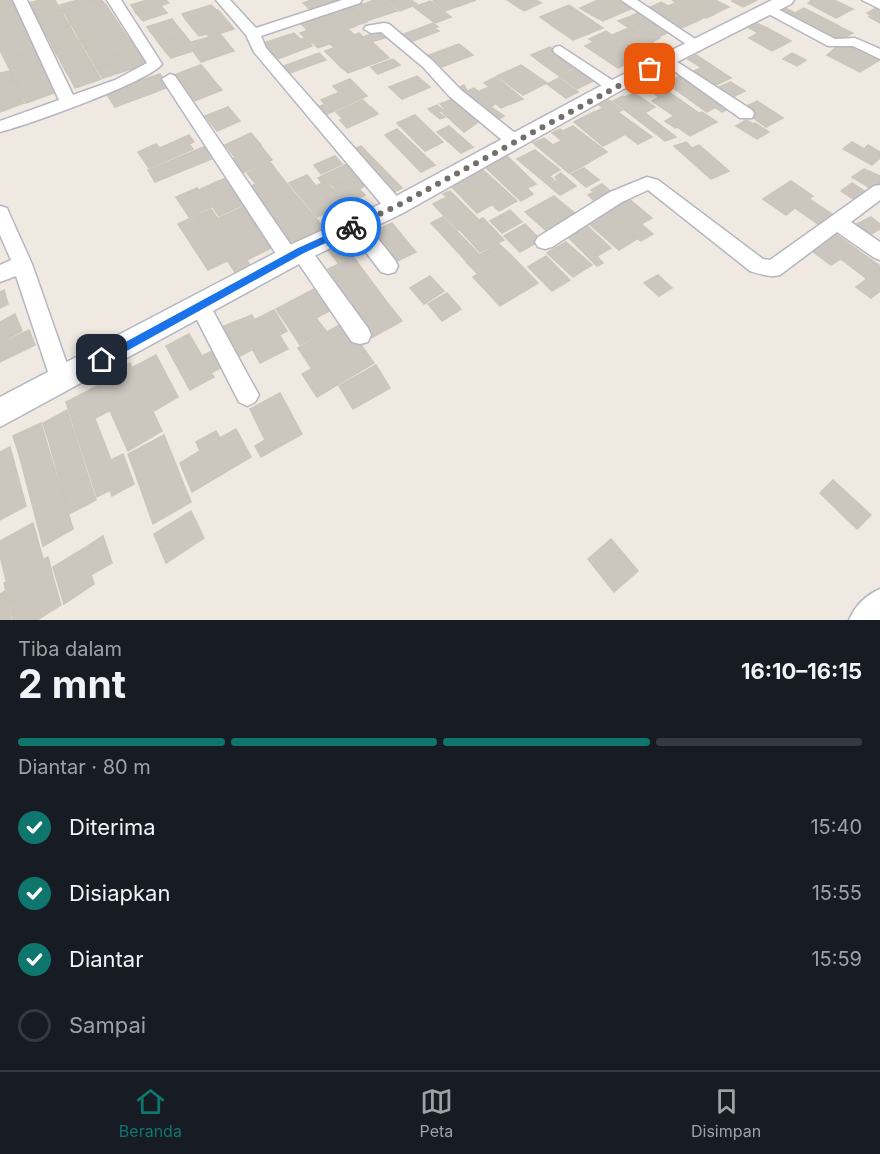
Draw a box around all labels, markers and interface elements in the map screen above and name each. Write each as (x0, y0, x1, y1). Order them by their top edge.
pin (624, 43, 675, 94)
icon: bag (633, 52, 666, 85)
courier (321, 197, 381, 257)
icon: bike (335, 211, 368, 244)
pin (76, 334, 127, 385)
icon: home (85, 343, 118, 376)
text: Tiba dalam (18, 637, 122, 661)
text: 16:10–16:15 (741, 658, 862, 684)
text: 2 mnt (18, 660, 126, 707)
text: Diantar · 80 m (18, 755, 151, 779)
icon: check (18, 811, 51, 844)
text: Diterima (69, 814, 156, 840)
text: 15:40 (810, 815, 862, 839)
icon: check (18, 877, 51, 910)
text: Disiapkan (69, 880, 170, 906)
text: 15:55 (812, 881, 862, 905)
icon: check (18, 943, 51, 976)
text: Diantar (69, 946, 144, 972)
text: 15:59 (811, 947, 862, 971)
text: Sampai (69, 1012, 146, 1038)
tab: Beranda (119, 1085, 182, 1141)
tab: Peta (420, 1085, 453, 1141)
tab: Disimpan (691, 1085, 761, 1141)

